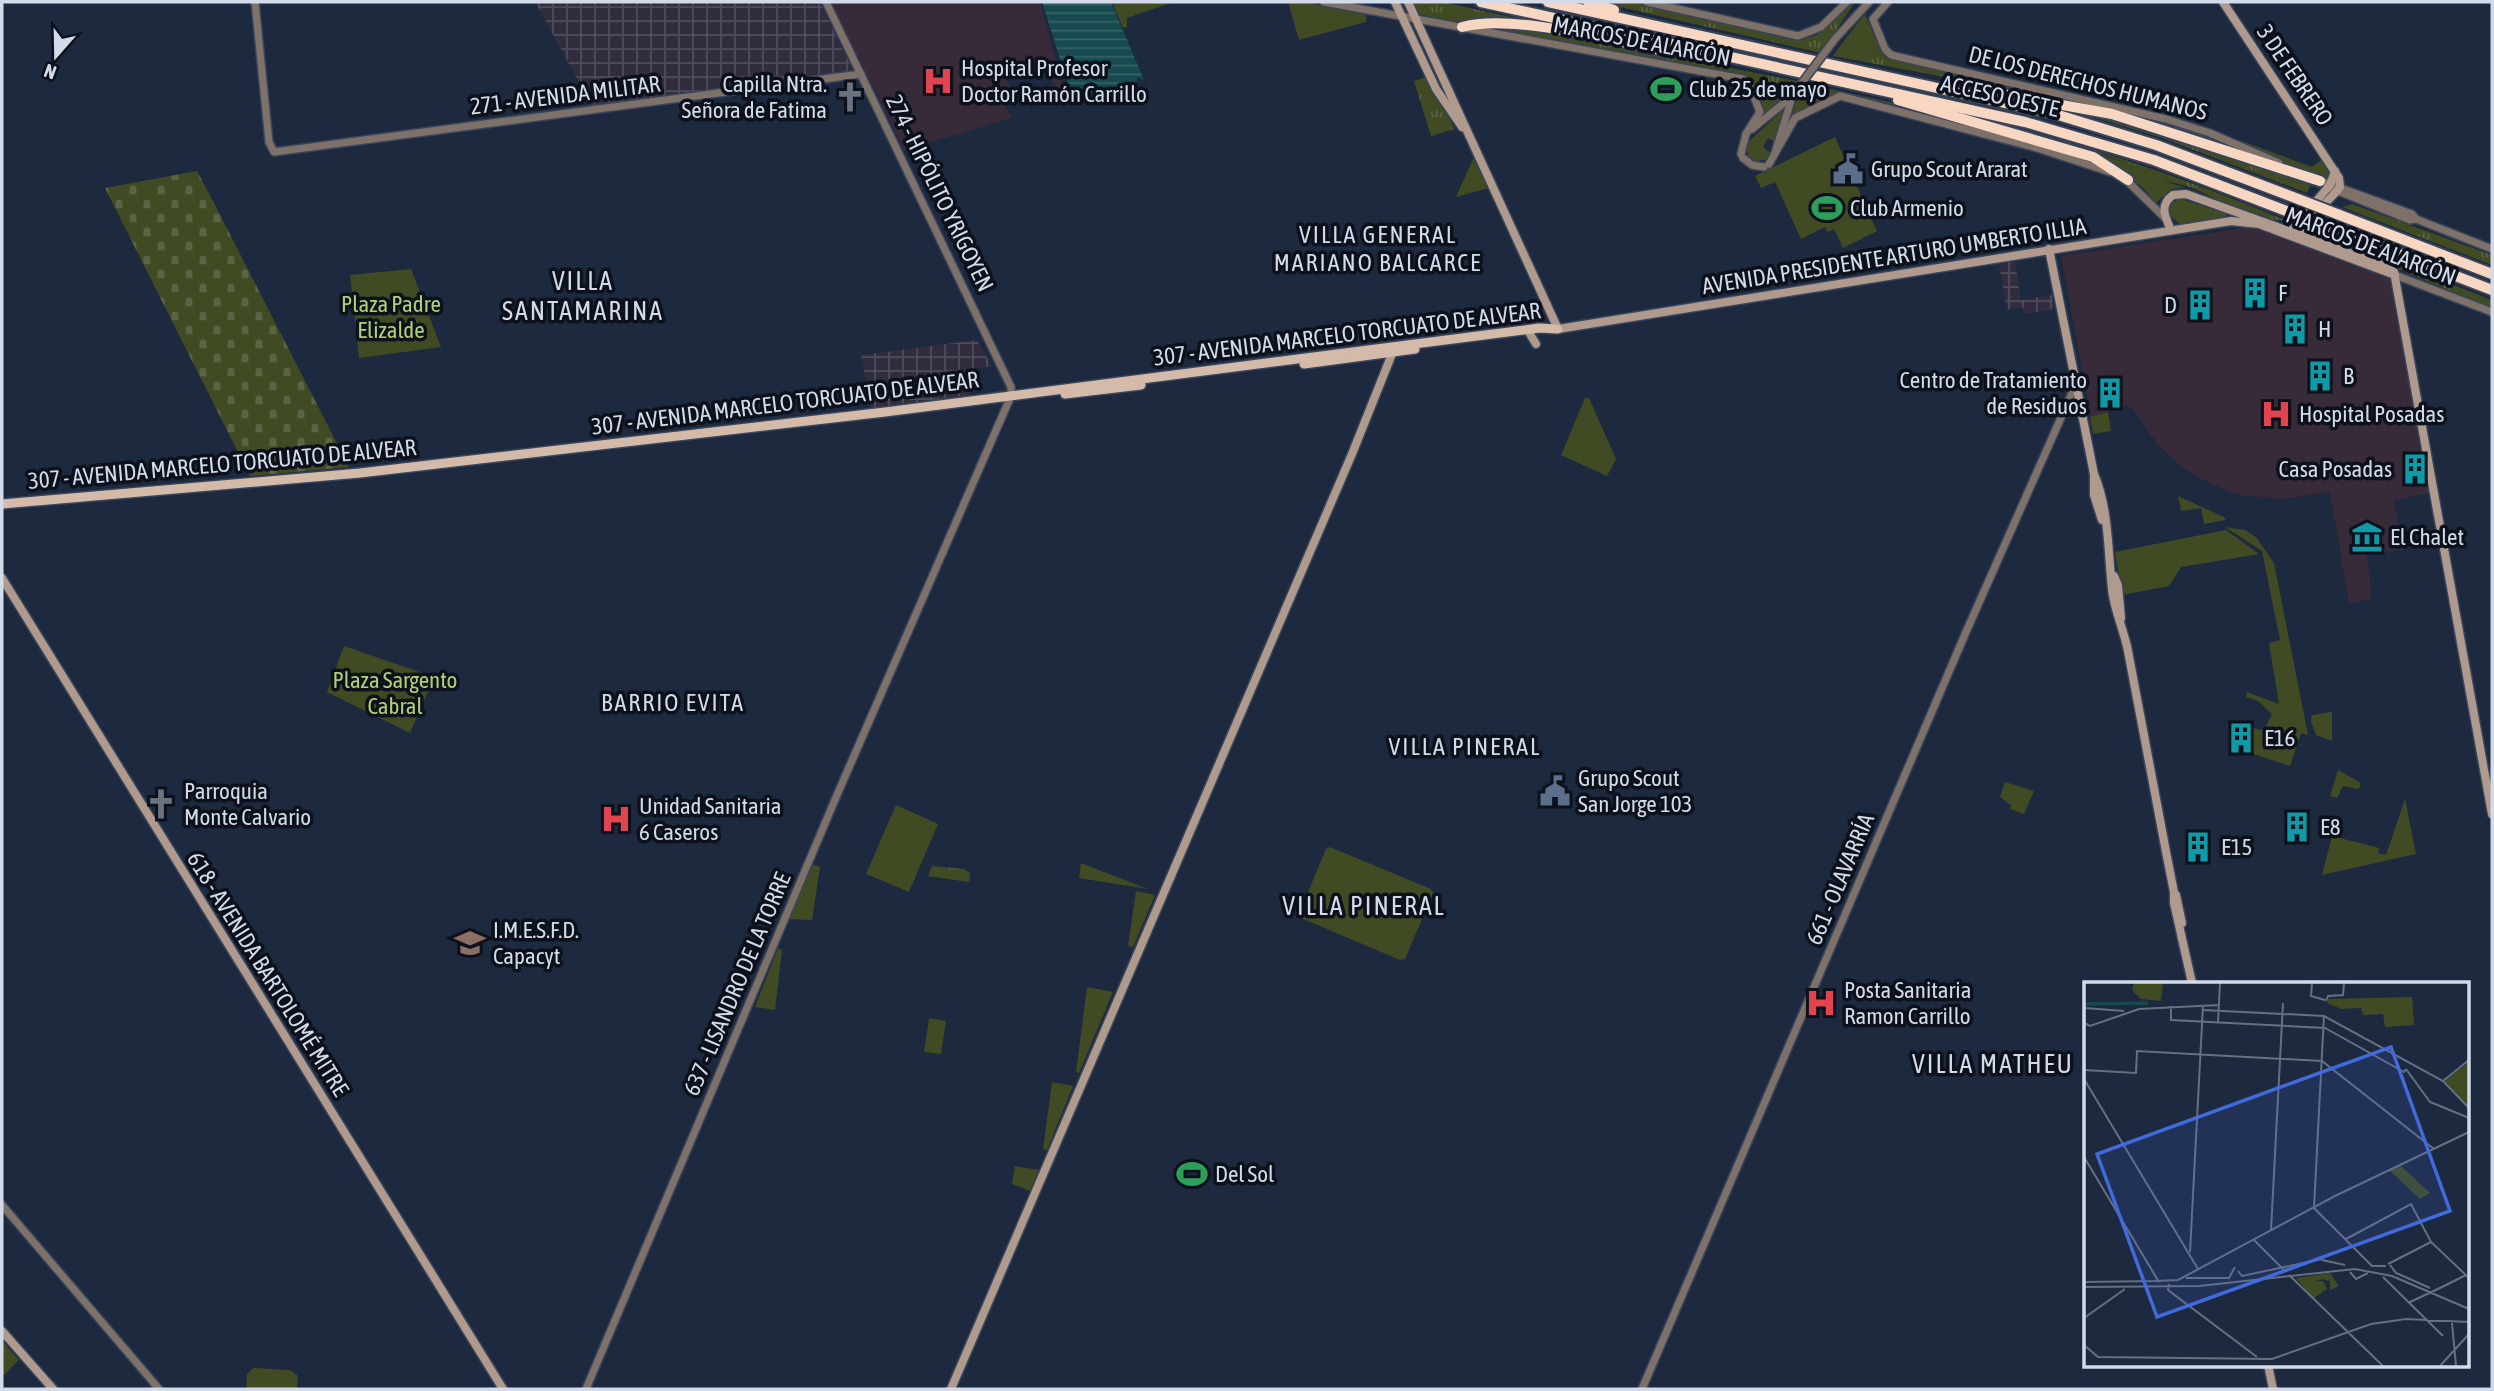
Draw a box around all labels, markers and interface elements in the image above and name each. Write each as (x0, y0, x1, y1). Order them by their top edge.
street label: MARCOS DE ALARCÓN (1551, 11, 1733, 71)
street label: 3 DE FEBRERO (2252, 20, 2338, 130)
north arrow (21, 21, 91, 91)
street label: DE LOS DERECHOS HUMANOS (1966, 41, 2210, 125)
place label: Hospital Profesor Doctor Ramón Carrillo (961, 55, 1147, 107)
text: N (41, 60, 59, 84)
hospital icon: Hospital Profesor Doctor Ramón Carrillo (921, 64, 955, 98)
street label: 271 - AVENIDA MILITAR (469, 70, 662, 120)
street label: ACCESO OESTE (1938, 70, 2062, 122)
place label: Capilla Ntra. Señora de Fatima (682, 71, 827, 123)
sports icon: Club 25 de mayo (1649, 72, 1683, 106)
place label: Club 25 de mayo (1689, 76, 1827, 102)
church icon: Capilla Ntra. Señora de Fatima (833, 80, 867, 114)
street label: 274 - HIPÓLITO YRIGOYEN (881, 90, 999, 296)
public building icon: Grupo Scout Ararat (1831, 152, 1865, 186)
place label: Grupo Scout Ararat (1871, 156, 2028, 182)
sports icon: Club Armenio (1810, 191, 1844, 225)
place label: Club Armenio (1850, 195, 1964, 221)
street label: MARCOS DE ALARCÓN (2283, 202, 2459, 290)
street label: AVENIDA PRESIDENTE ARTURO UMBERTO ILLIA (1700, 213, 2089, 299)
district label: VILLA GENERAL MARIANO BALCARCE (1274, 221, 1482, 276)
district label: VILLA SANTAMARINA (502, 266, 664, 326)
building icon: F (2238, 276, 2272, 310)
place label: F (2278, 280, 2288, 306)
building icon: D (2183, 288, 2217, 322)
park label: Plaza Padre Elizalde (341, 291, 441, 343)
place label: D (2164, 292, 2177, 318)
street label: 307 - AVENIDA MARCELO TORCUATO DE ALVEAR (1152, 297, 1542, 371)
building icon: H (2278, 312, 2312, 346)
place label: H (2318, 316, 2331, 342)
building icon: B (2303, 359, 2337, 393)
place label: B (2343, 363, 2354, 389)
street label: 307 - AVENIDA MARCELO TORCUATO DE ALVEAR (590, 366, 980, 440)
place label: Centro de Tratamiento de Residuos (1899, 367, 2087, 419)
building icon: Centro de Tratamiento de Residuos (2093, 376, 2127, 410)
hospital icon: Hospital Posadas (2259, 397, 2293, 431)
place label: Hospital Posadas (2299, 401, 2444, 427)
street label: 307 - AVENIDA MARCELO TORCUATO DE ALVEAR (27, 434, 418, 494)
building icon: Casa Posadas (2398, 452, 2432, 486)
place label: Casa Posadas (2279, 456, 2392, 482)
museum icon: El Chalet (2350, 520, 2384, 554)
place label: El Chalet (2390, 524, 2464, 550)
park label: Plaza Sargento Cabral (333, 667, 457, 719)
district label: BARRIO EVITA (601, 689, 745, 716)
building icon: E16 (2224, 721, 2258, 755)
place label: E16 (2264, 725, 2295, 751)
district label: VILLA PINERAL (1389, 733, 1541, 760)
place label: Grupo Scout San Jorge 103 (1578, 765, 1692, 817)
public building icon: Grupo Scout San Jorge 103 (1538, 774, 1572, 808)
place label: Parroquia Monte Calvario (184, 778, 311, 830)
church icon: Parroquia Monte Calvario (144, 787, 178, 821)
place label: Unidad Sanitaria 6 Caseros (639, 793, 782, 845)
hospital icon: Unidad Sanitaria 6 Caseros (599, 802, 633, 836)
street label: 661 - OLAVARRÍA (1801, 809, 1880, 948)
building icon: E8 (2280, 810, 2314, 844)
place label: E8 (2320, 814, 2341, 840)
building icon: E15 (2181, 830, 2215, 864)
place label: E15 (2221, 834, 2252, 860)
street label: 618 - AVENIDA BARTOLOMÉ MITRE (182, 847, 354, 1101)
street label: 637 - LISANDRO DE LA TORRE (678, 869, 796, 1099)
district label: VILLA PINERAL (1282, 891, 1446, 921)
place label: I.M.E.S.F.D. Capacyt (493, 917, 579, 969)
school or university icon: I.M.E.S.F.D. Capacyt (453, 926, 487, 960)
place label: Posta Sanitaria Ramon Carrillo (1844, 977, 1971, 1029)
inset map (2084, 982, 2470, 1366)
hospital icon: Posta Sanitaria Ramon Carrillo (1804, 986, 1838, 1020)
district label: VILLA MATHEU (1912, 1049, 2074, 1079)
sports icon: Del Sol (1175, 1157, 1209, 1191)
place label: Del Sol (1215, 1161, 1274, 1187)

